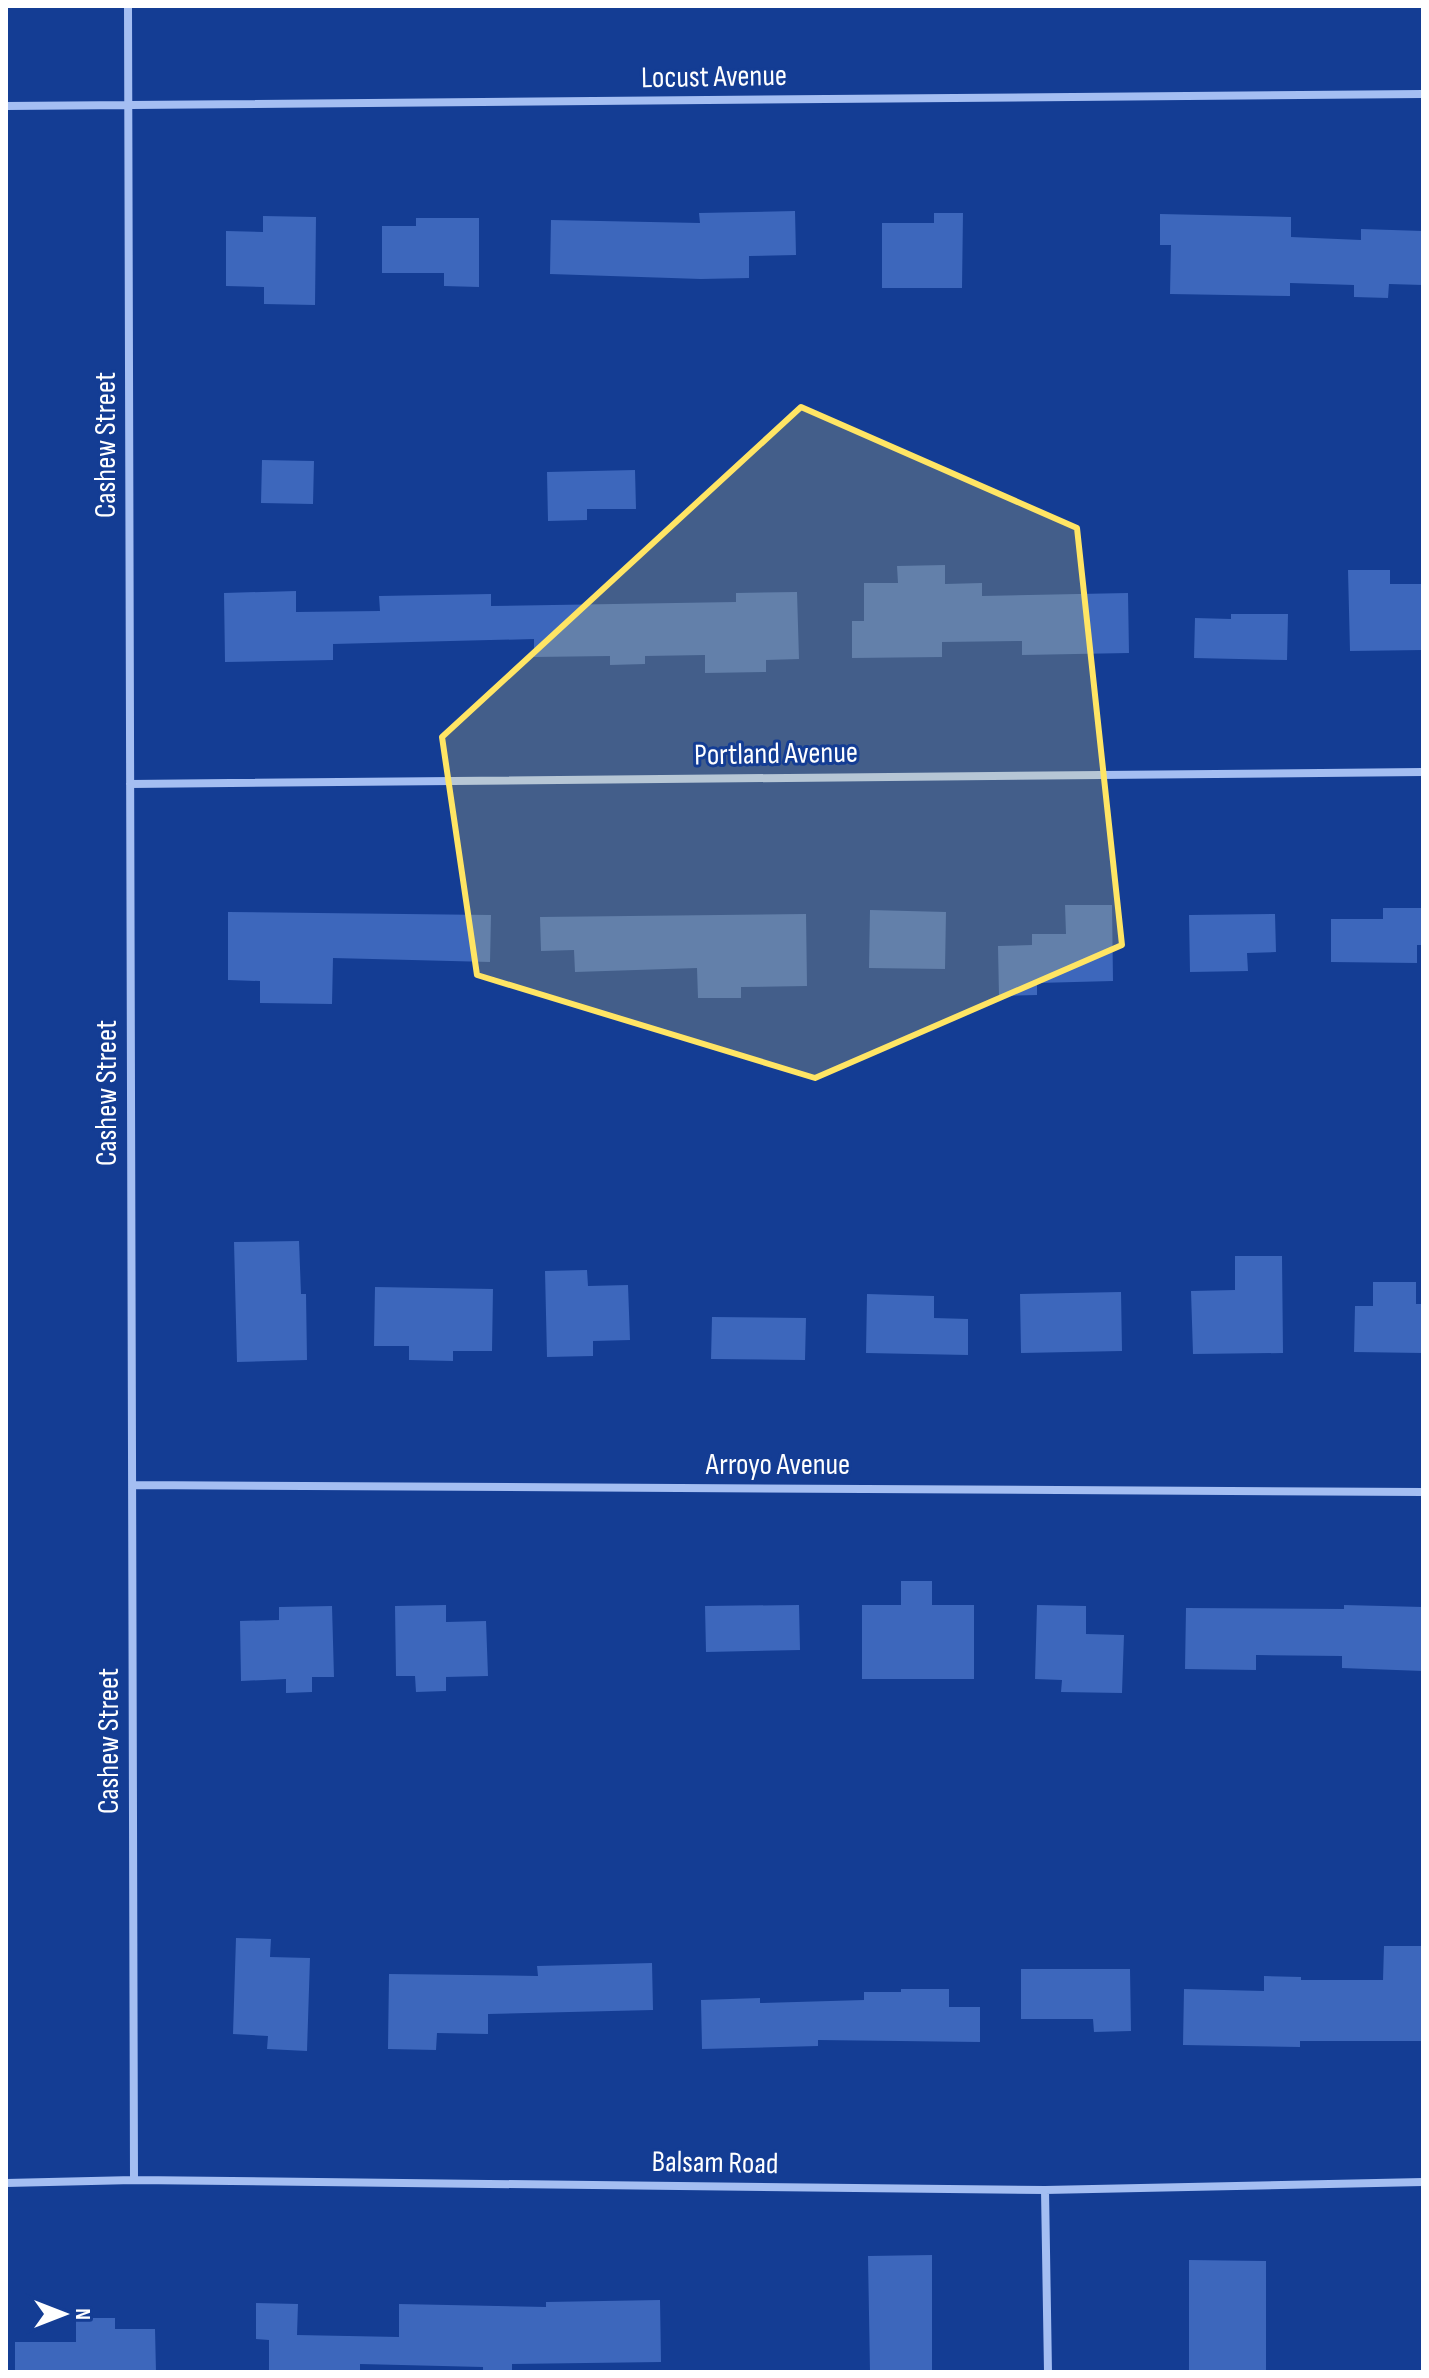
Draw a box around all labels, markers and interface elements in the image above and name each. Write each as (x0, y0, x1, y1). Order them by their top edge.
street label: Locust Avenue (641, 58, 787, 96)
street label: Cashew Street (88, 372, 124, 518)
street label: Portland Avenue (694, 735, 858, 773)
street label: Cashew Street (89, 1020, 125, 1166)
street label: Arroyo Avenue (705, 1447, 850, 1483)
street label: Cashew Street (91, 1668, 127, 1814)
street label: Balsam Road (651, 2144, 779, 2182)
north arrow (24, 2274, 104, 2354)
text: N (69, 2308, 96, 2320)

